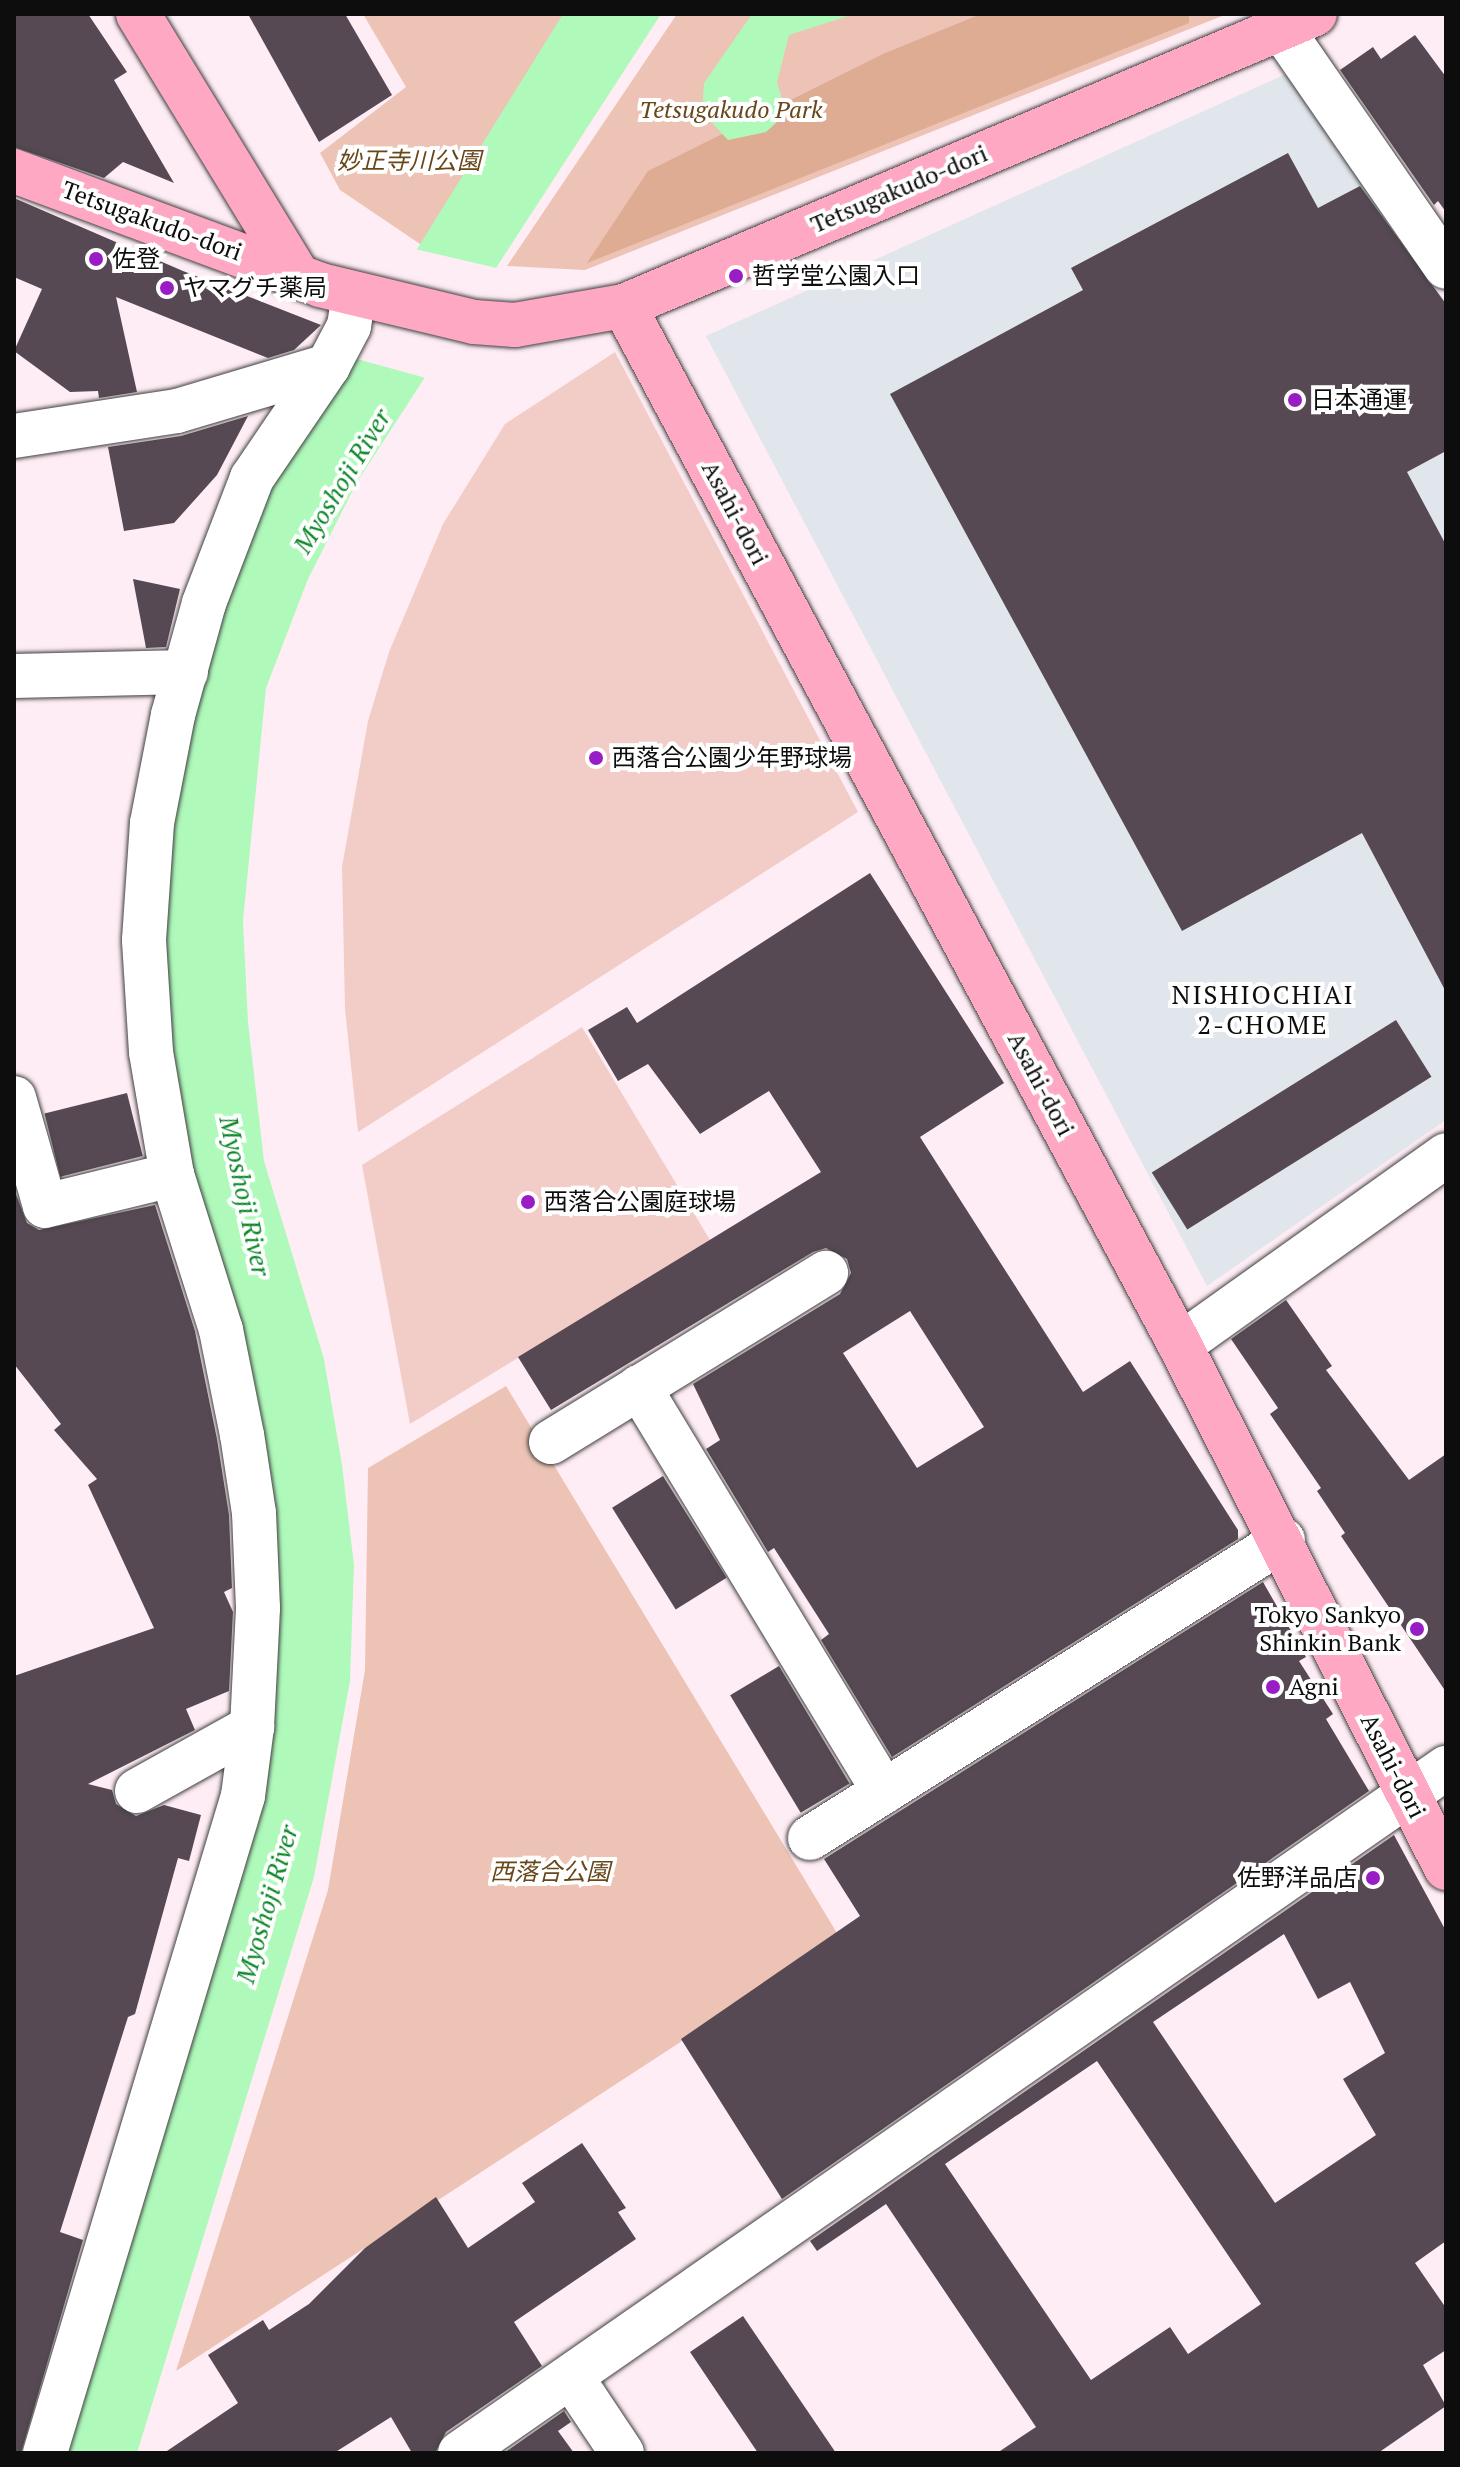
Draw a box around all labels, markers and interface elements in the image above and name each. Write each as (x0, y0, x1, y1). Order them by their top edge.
park label: Tetsugakudo Park (639, 96, 823, 124)
street label: Tetsugakudo-dori (806, 139, 992, 239)
park label: 妙正寺川公園 (337, 147, 481, 175)
street label: Tetsugakudo-dori (58, 175, 246, 267)
place label: 佐登 (112, 245, 160, 273)
marker: 佐登 (87, 250, 105, 268)
place label: 哲学堂公園入口 (752, 262, 920, 290)
marker: 哲学堂公園入口 (727, 267, 745, 285)
place label: ヤマグチ薬局 (183, 274, 327, 302)
marker: ヤマグチ薬局 (158, 279, 176, 297)
place label: 日本通運 (1311, 386, 1407, 414)
marker: 日本通運 (1286, 391, 1304, 409)
water label: Myoshoji River (287, 403, 397, 559)
street label: Asahi-dori (696, 456, 774, 570)
place label: 西落合公園少年野球場 (612, 744, 852, 772)
marker: 西落合公園少年野球場 (587, 749, 605, 767)
district label: NISHIOCHIAI 2-CHOME (1171, 979, 1355, 1040)
street label: Asahi-dori (1002, 1027, 1080, 1141)
water label: Myoshoji River (213, 1113, 277, 1279)
place label: 西落合公園庭球場 (544, 1188, 736, 1216)
marker: 西落合公園庭球場 (519, 1193, 537, 1211)
place label: Tokyo Sankyo Shinkin Bank (1255, 1601, 1401, 1657)
marker: Tokyo Sankyo Shinkin Bank (1408, 1620, 1426, 1638)
place label: Agni (1289, 1673, 1339, 1701)
marker: Agni (1264, 1678, 1282, 1696)
street label: Asahi-dori (1354, 1709, 1432, 1823)
water label: Myoshoji River (230, 1822, 304, 1986)
park label: 西落合公園 (490, 1858, 610, 1886)
place label: 佐野洋品店 (1237, 1864, 1357, 1892)
marker: 佐野洋品店 (1364, 1869, 1382, 1887)

